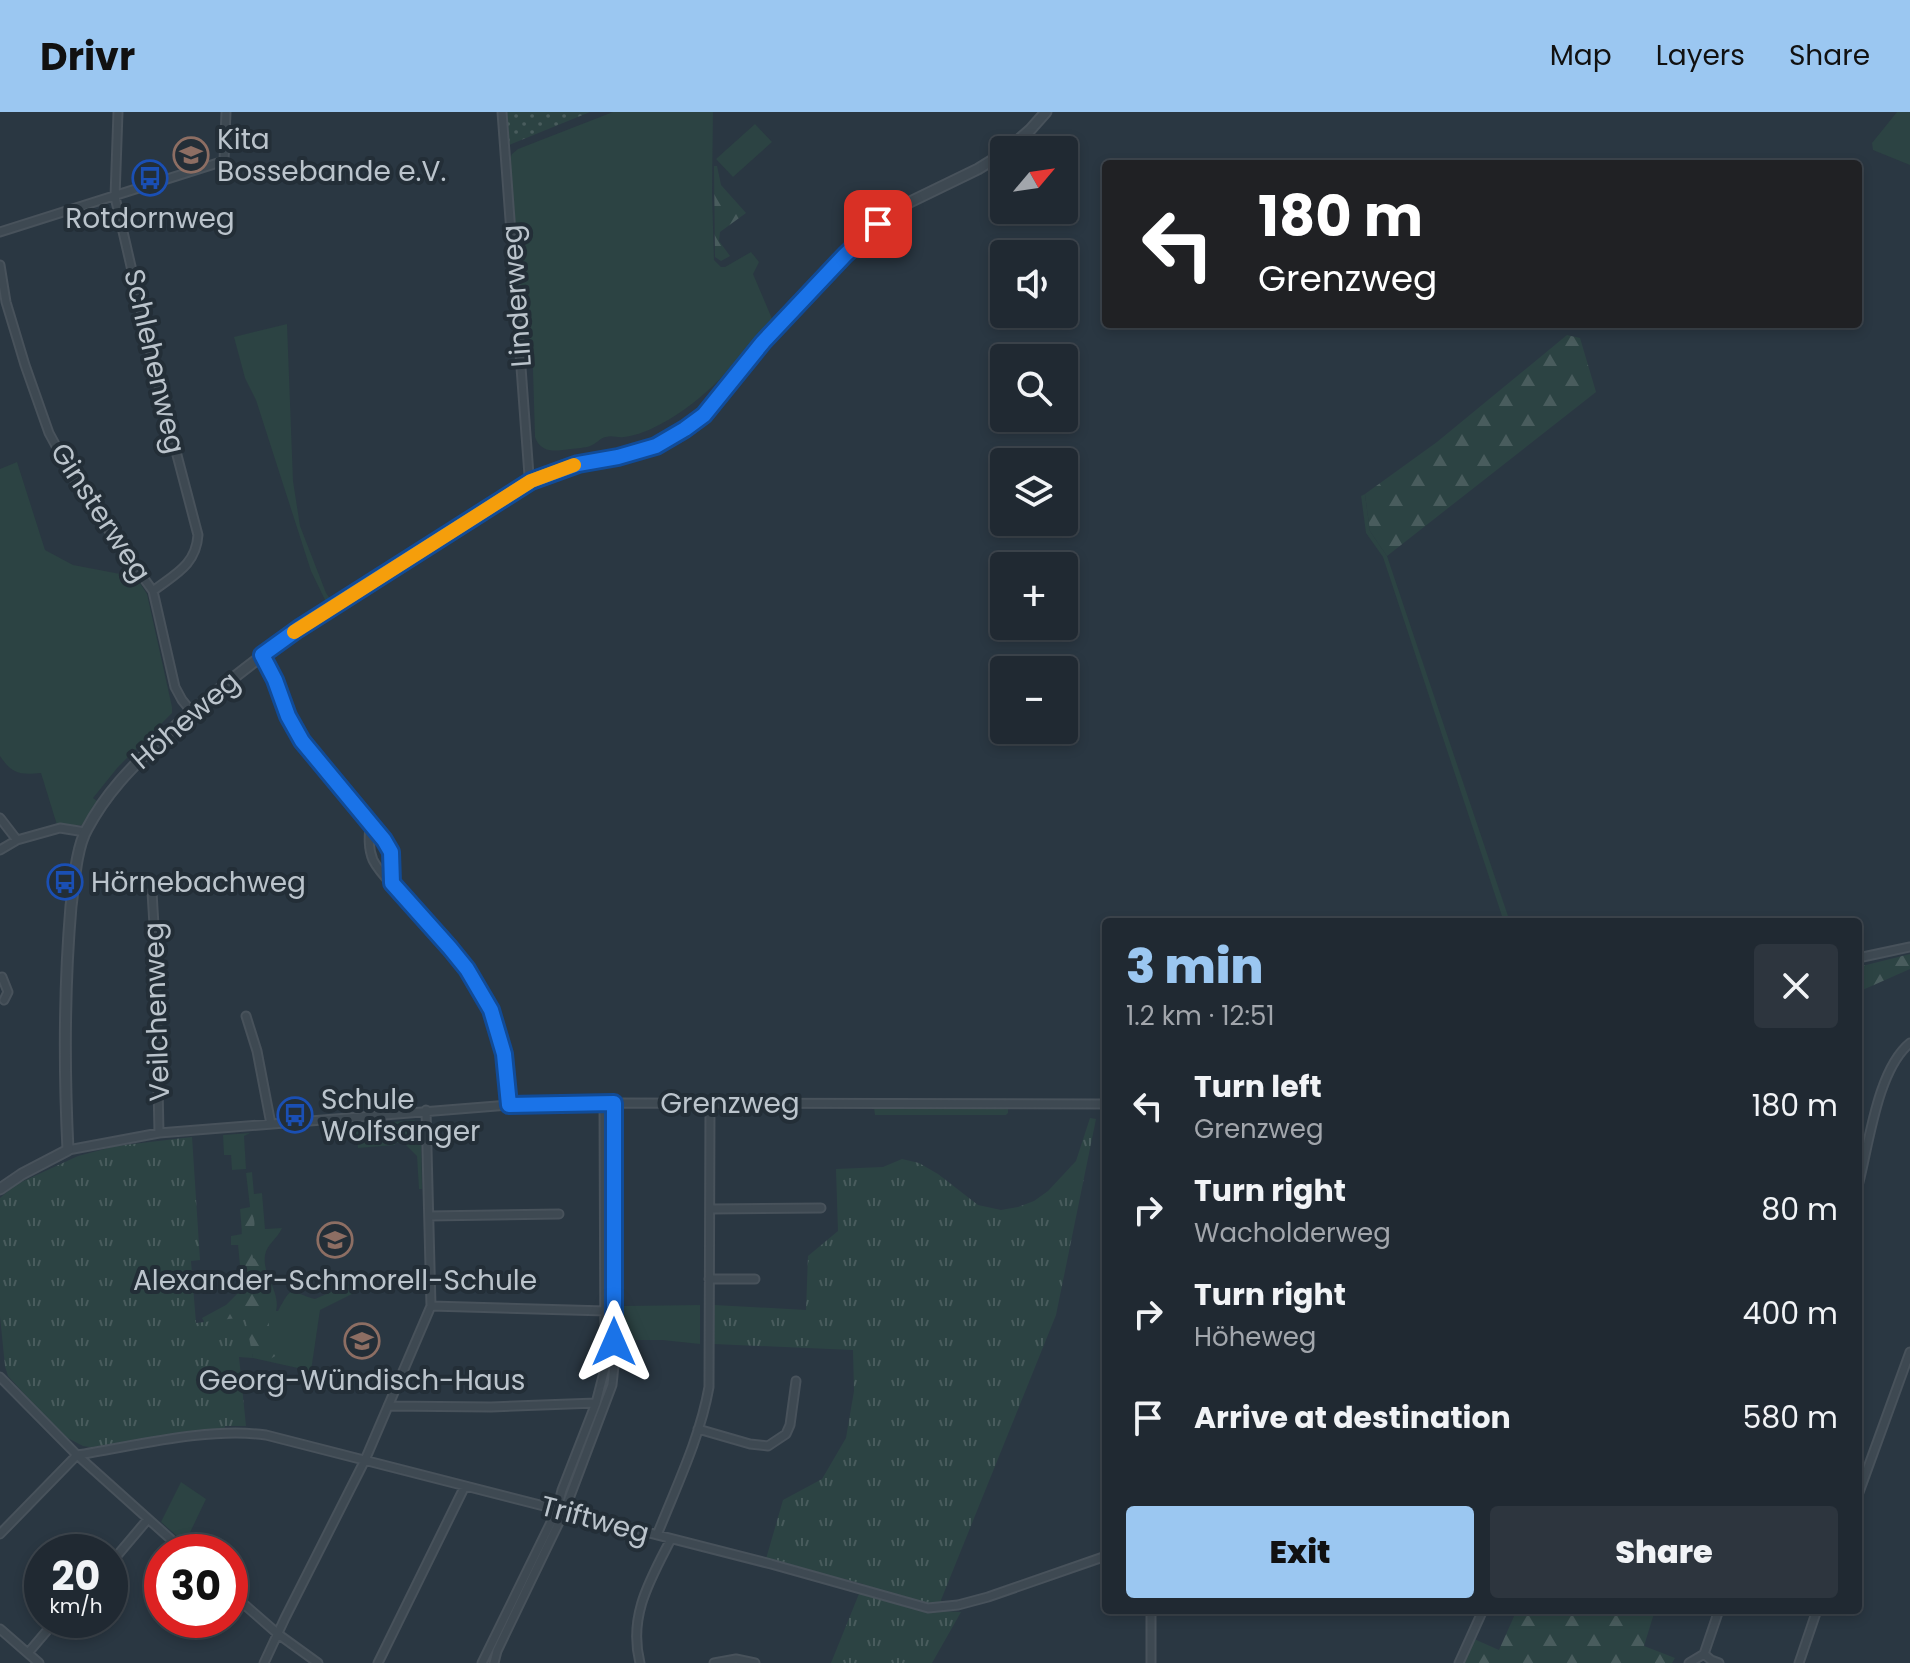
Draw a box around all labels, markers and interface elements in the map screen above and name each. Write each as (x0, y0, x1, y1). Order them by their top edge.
text: Drivr (40, 30, 135, 83)
text: Map (1550, 36, 1612, 75)
text: Layers (1656, 36, 1745, 75)
text: Share (1789, 36, 1870, 75)
place label: Kita Bossebande e.V. (217, 120, 446, 191)
school or university icon: Kita Bossebande e.V. (172, 136, 210, 174)
north arrow (990, 136, 1078, 224)
map controls (990, 136, 1078, 744)
bus stop icon: Rotdornweg (131, 159, 169, 197)
text: 180 m (1258, 177, 1423, 256)
pin (844, 190, 912, 258)
icon: left (1126, 192, 1230, 296)
place label: Rotdornweg (65, 199, 235, 238)
icon: arrive (856, 202, 900, 246)
street label: Linderweg (492, 223, 541, 369)
button: sound (990, 240, 1078, 328)
text: Grenzweg (1258, 253, 1437, 304)
street label: Schlehenweg (114, 265, 195, 457)
button: search (990, 344, 1078, 432)
street label: Ginsterweg (41, 435, 160, 589)
button: layers (990, 448, 1078, 536)
button: + (990, 552, 1078, 640)
button: − (990, 656, 1078, 744)
street label: Höheweg (123, 662, 248, 778)
bus stop icon: Hörnebachweg (46, 863, 84, 901)
place label: Hörnebachweg (91, 863, 306, 902)
street label: Veilchenweg (134, 922, 179, 1102)
text: 3 min (1126, 933, 1263, 1000)
button: close (1754, 944, 1838, 1028)
text: 1.2 km · 12:51 (1126, 998, 1275, 1034)
text: Turn left (1194, 1065, 1322, 1108)
place label: Schule Wolfsanger (321, 1080, 481, 1151)
street label: Grenzweg (660, 1084, 800, 1123)
icon: left (1126, 1084, 1170, 1128)
text: 180 m (1752, 1084, 1838, 1127)
bus stop icon: Schule Wolfsanger (276, 1096, 314, 1134)
text: Grenzweg (1194, 1111, 1324, 1147)
text: Turn right (1194, 1169, 1346, 1212)
icon: right (1126, 1188, 1170, 1232)
text: 80 m (1761, 1188, 1838, 1231)
text: Wacholderweg (1194, 1215, 1391, 1251)
school or university icon: Alexander-Schmorell-Schule (316, 1221, 354, 1259)
place label: Alexander-Schmorell-Schule (133, 1261, 537, 1300)
text: Turn right (1194, 1273, 1346, 1316)
icon: right (1126, 1292, 1170, 1336)
text: 400 m (1743, 1292, 1838, 1335)
position arrow (572, 1300, 656, 1384)
text: Höheweg (1194, 1319, 1316, 1355)
school or university icon: Georg-Wündisch-Haus (343, 1322, 381, 1360)
place label: Georg-Wündisch-Haus (199, 1361, 525, 1400)
icon: arrive (1126, 1396, 1170, 1440)
text: Arrive at destination (1194, 1396, 1511, 1439)
text: 580 m (1742, 1396, 1838, 1439)
street label: Triftweg (536, 1486, 654, 1553)
button: Exit (1126, 1506, 1474, 1598)
button: Share (1490, 1506, 1838, 1598)
speed limit sign: 30 (144, 1534, 248, 1638)
text: 20 (52, 1548, 100, 1604)
text: km/h (49, 1592, 103, 1620)

